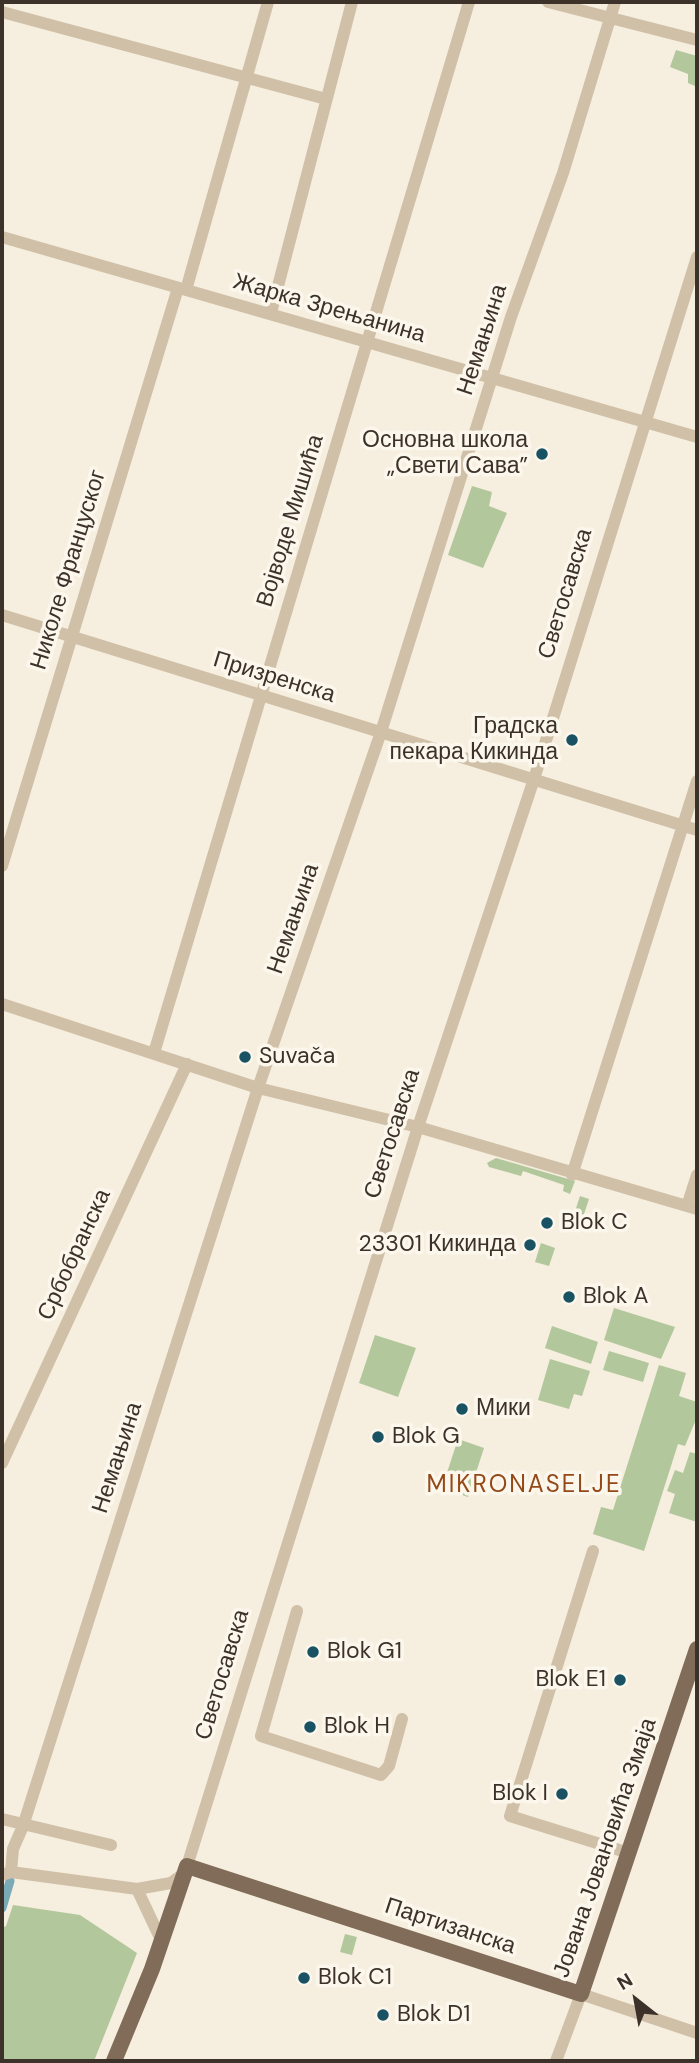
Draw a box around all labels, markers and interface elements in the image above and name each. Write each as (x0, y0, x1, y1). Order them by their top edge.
street label: Жарка Зрењанина (230, 268, 428, 350)
street label: Немањина (452, 281, 514, 399)
place label: Основна школа „Свети Сава” (362, 427, 528, 481)
street label: Војводе Мишића (252, 432, 330, 610)
marker: Основна школа „Свети Сава” (534, 446, 550, 462)
street label: Николе Француског (25, 467, 113, 673)
street label: Светосавска (533, 526, 599, 662)
street label: Призренска (210, 646, 338, 710)
place label: Градска пекара Кикинда (390, 713, 558, 767)
marker: Градска пекара Кикинда (564, 732, 580, 748)
street label: Немањина (262, 860, 326, 978)
place label: Suvača (259, 1043, 335, 1071)
marker: Suvača (237, 1049, 253, 1065)
street label: Светосавска (359, 1066, 427, 1202)
street label: Србобранска (33, 1185, 117, 1325)
place label: Blok C (561, 1209, 628, 1237)
marker: Blok C (539, 1215, 555, 1231)
place label: 23301 Кикинда (358, 1231, 516, 1259)
marker: 23301 Кикинда (522, 1237, 538, 1253)
place label: Blok A (583, 1283, 649, 1311)
marker: Blok A (561, 1289, 577, 1305)
place label: Мики (476, 1395, 531, 1423)
street label: Немањина (87, 1399, 149, 1517)
marker: Мики (454, 1401, 470, 1417)
place label: Blok G (392, 1423, 460, 1451)
marker: Blok G (370, 1429, 386, 1445)
district label: MIKRONASELJE (428, 1472, 620, 1500)
street label: Светосавска (190, 1607, 256, 1743)
place label: Blok G1 (327, 1638, 402, 1666)
marker: Blok G1 (305, 1644, 321, 1660)
place label: Blok E1 (535, 1666, 606, 1694)
marker: Blok E1 (612, 1672, 628, 1688)
place label: Blok H (324, 1713, 390, 1741)
street label: Јована Јовановића Змаја (549, 1715, 663, 1981)
marker: Blok H (302, 1719, 318, 1735)
place label: Blok I (492, 1780, 548, 1808)
marker: Blok I (554, 1786, 570, 1802)
street label: Партизанска (381, 1893, 519, 1961)
place label: Blok C1 (318, 1964, 392, 1992)
north arrow (601, 1965, 671, 2035)
text: N (613, 1967, 637, 1996)
marker: Blok C1 (296, 1970, 312, 1986)
place label: Blok D1 (397, 2001, 470, 2029)
marker: Blok D1 (375, 2007, 391, 2023)

